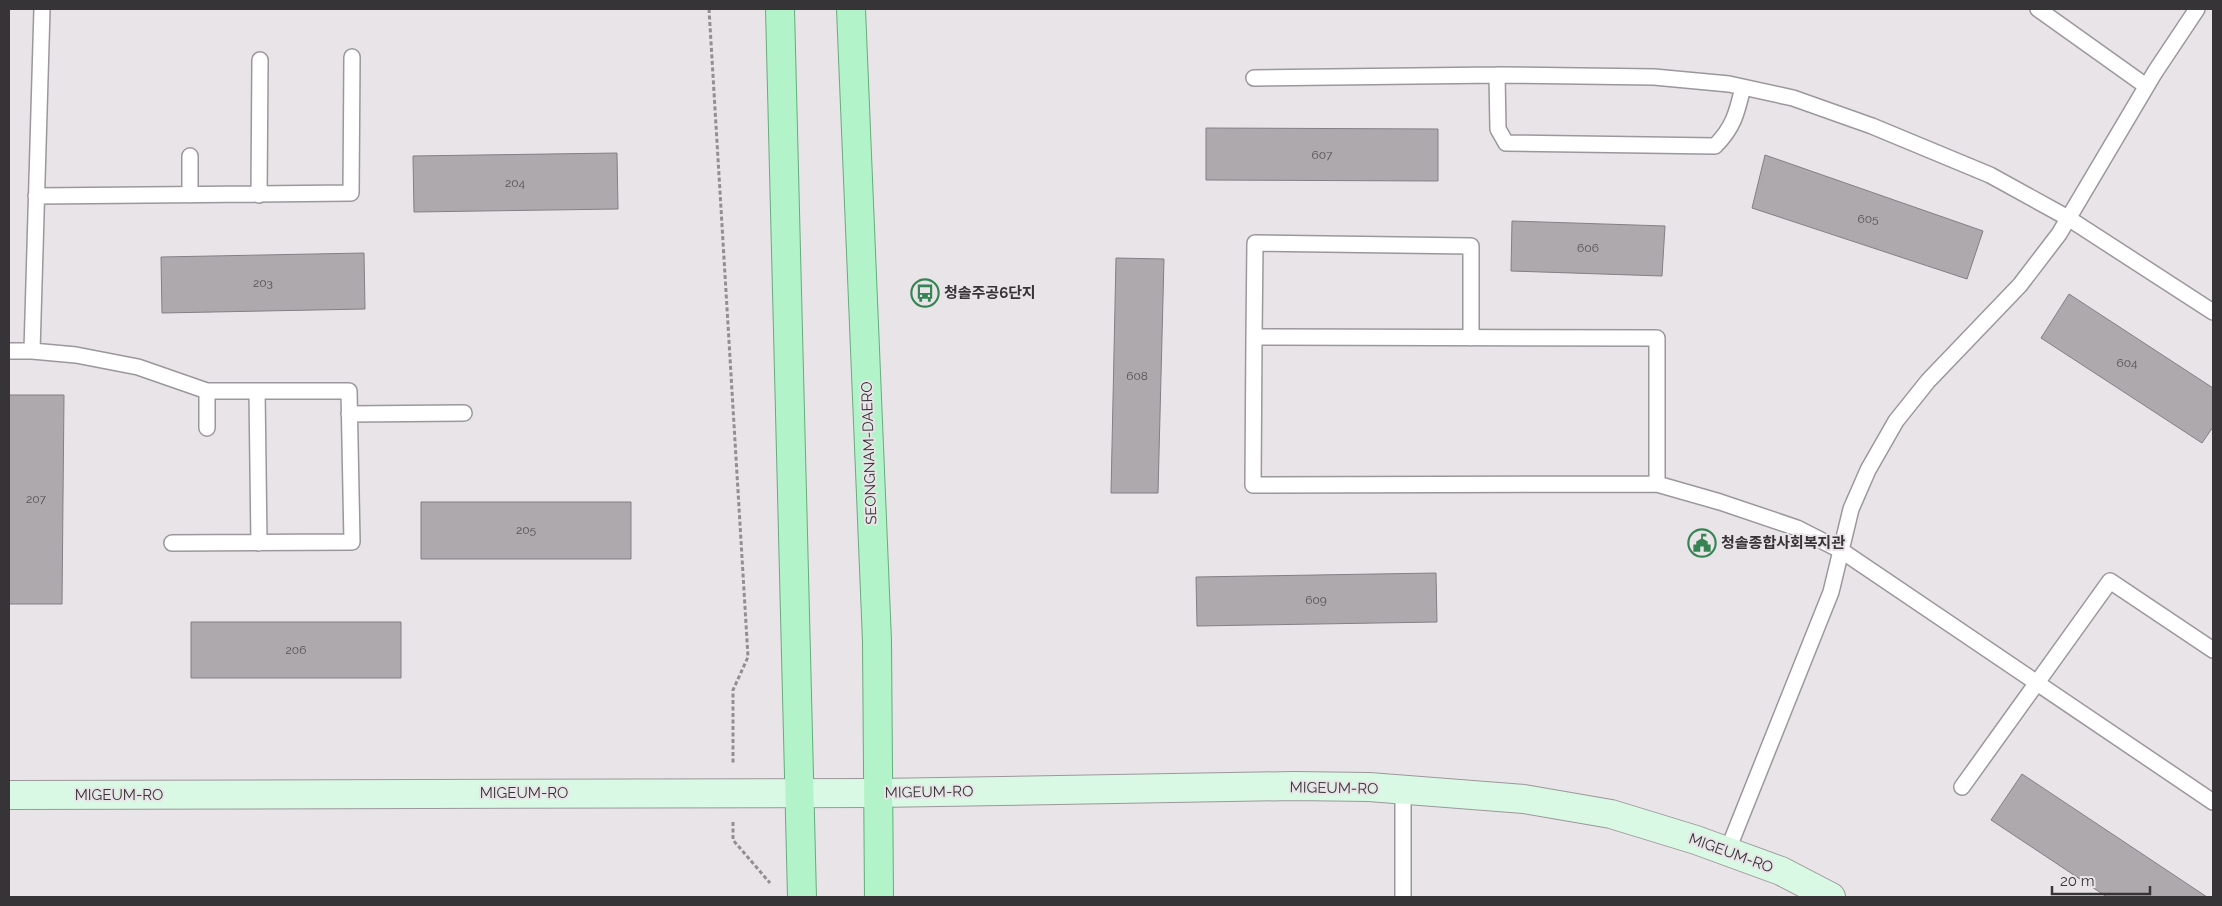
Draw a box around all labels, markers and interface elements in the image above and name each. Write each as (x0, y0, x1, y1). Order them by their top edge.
house number: 607 (1312, 148, 1333, 162)
house number: 204 (505, 176, 526, 190)
house number: 605 (1857, 212, 1879, 226)
house number: 606 (1577, 241, 1599, 255)
house number: 203 (253, 276, 273, 290)
bus stop icon: 청솔주공6단지 (910, 278, 940, 308)
place label: 청솔주공6단지 (944, 284, 1036, 302)
house number: 604 (2116, 356, 2138, 370)
house number: 608 (1126, 369, 1148, 383)
street label: SEONGNAM-DAERO (858, 381, 880, 525)
house number: 207 (26, 492, 47, 506)
house number: 205 (516, 523, 537, 537)
public building icon: 청솔종합사회복지관 (1687, 528, 1717, 558)
place label: 청솔종합사회복지관 (1721, 534, 1845, 552)
house number: 609 (1305, 593, 1327, 607)
house number: 206 (286, 643, 306, 657)
street label: MIGEUM-RO (1290, 778, 1378, 798)
street label: MIGEUM-RO (885, 782, 973, 802)
street label: MIGEUM-RO (480, 784, 568, 802)
street label: MIGEUM-RO (75, 786, 163, 804)
street label: MIGEUM-RO (1686, 829, 1776, 877)
scale bar (2052, 864, 2150, 896)
text: 20 m (2060, 872, 2095, 890)

